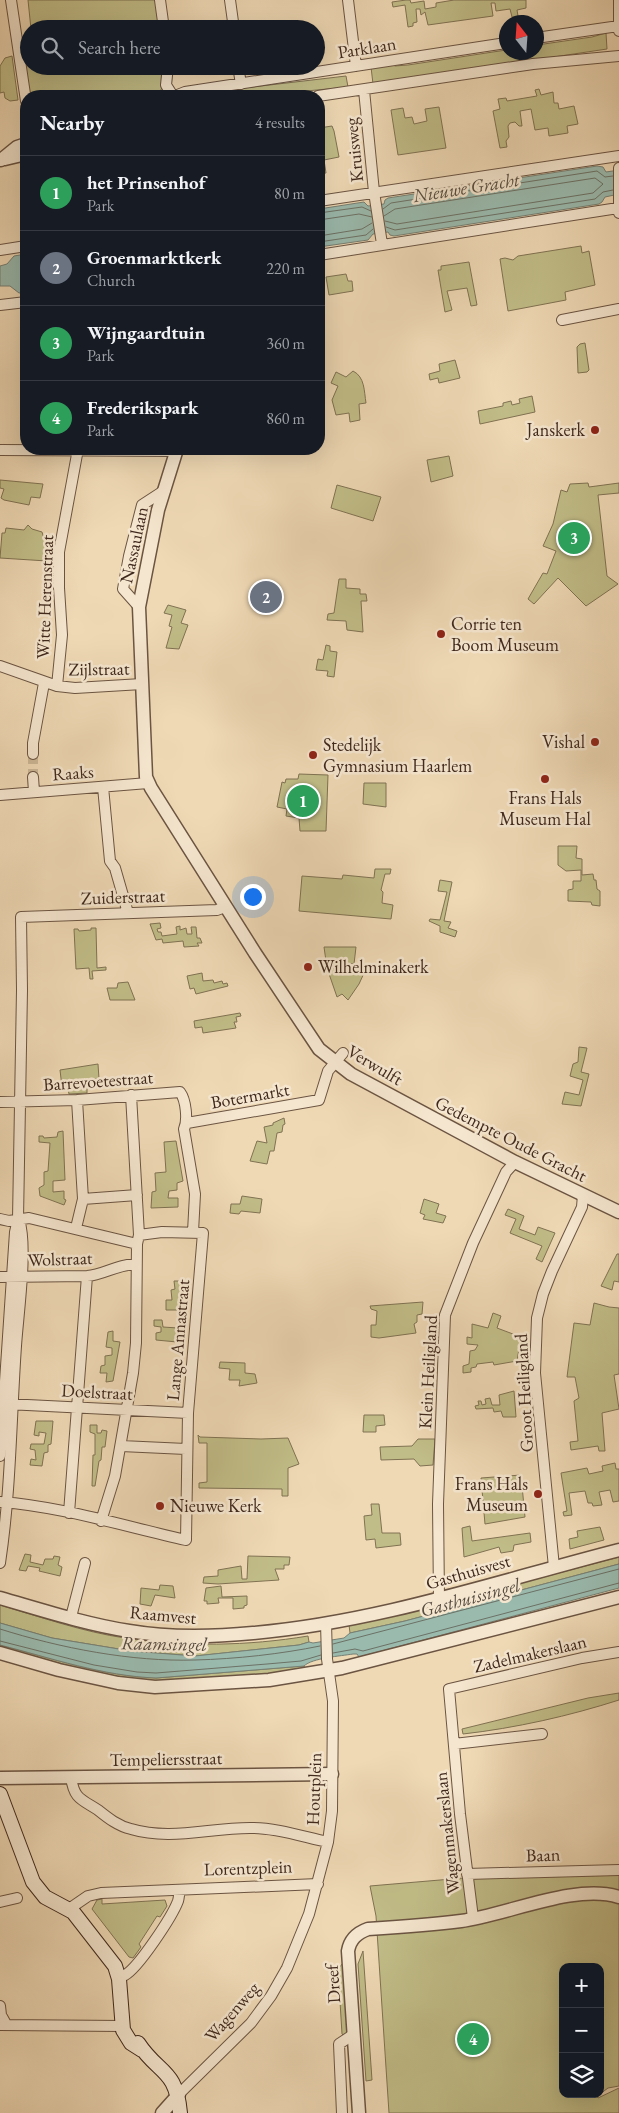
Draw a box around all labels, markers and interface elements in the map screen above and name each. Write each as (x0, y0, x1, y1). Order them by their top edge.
north arrow (499, 15, 544, 60)
search box (20, 20, 325, 75)
street label: Parklaan (336, 31, 398, 63)
icon: search (38, 34, 66, 62)
text: Search here (78, 35, 160, 60)
text: Nearby (40, 109, 104, 136)
text: 4 results (255, 112, 305, 133)
street label: Kruisweg (339, 117, 368, 183)
water label: Nieuwe Gracht (410, 167, 522, 208)
text: het Prinsenhof (87, 170, 205, 195)
text: 1 (52, 183, 60, 204)
text: 80 m (274, 183, 305, 204)
text: Park (87, 195, 114, 216)
text: Groenmarktkerk (87, 245, 221, 270)
text: 2 (52, 258, 60, 279)
text: 220 m (266, 258, 305, 279)
text: Church (87, 270, 135, 291)
text: Wijngaardtuin (87, 320, 205, 345)
text: 3 (52, 333, 60, 354)
text: 360 m (266, 333, 305, 354)
text: Park (87, 345, 114, 366)
text: Frederikspark (87, 395, 198, 420)
text: 4 (52, 408, 60, 429)
text: 860 m (266, 408, 305, 429)
place label: Janskerk (524, 418, 586, 441)
text: Park (87, 420, 114, 441)
marker: Janskerk (589, 424, 601, 436)
street label: Nassaulaan (114, 504, 153, 585)
pin: 3 (558, 519, 590, 557)
street label: Witte Herenstraat (31, 534, 58, 659)
pin: 2 (250, 578, 282, 616)
place label: Corrie ten Boom Museum (451, 612, 559, 656)
marker: Corrie ten Boom Museum (435, 628, 447, 640)
street label: Zijlstraat (68, 656, 130, 681)
place label: Vishal (542, 730, 585, 753)
place label: Stedelijk Gymnasium Haarlem (323, 733, 472, 777)
marker: Vishal (589, 736, 601, 748)
marker: Stedelijk Gymnasium Haarlem (307, 749, 319, 761)
street label: Raaks (51, 760, 95, 785)
marker: Frans Hals Museum Hal (539, 773, 551, 785)
pin: 1 (287, 782, 319, 820)
place label: Frans Hals Museum Hal (499, 786, 591, 830)
street label: Zuiderstraat (80, 884, 166, 909)
your location (240, 884, 266, 910)
place label: Wilhelminakerk (318, 955, 429, 978)
marker: Wilhelminakerk (302, 961, 314, 973)
street label: Verwulft (343, 1039, 408, 1090)
street label: Barrevoetestraat (42, 1065, 154, 1096)
street label: Botermarkt (209, 1077, 291, 1114)
street label: Gedempte Oude Gracht (432, 1090, 591, 1187)
street label: Wolstraat (27, 1246, 93, 1271)
street label: Lange Annastraat (161, 1278, 194, 1402)
street label: Klein Heiligland (413, 1314, 442, 1429)
street label: Groot Heiligland (509, 1332, 538, 1453)
street label: Doelstraat (61, 1378, 134, 1405)
place label: Frans Hals Museum (455, 1472, 528, 1516)
marker: Frans Hals Museum (532, 1488, 544, 1500)
place label: Nieuwe Kerk (170, 1494, 262, 1517)
marker: Nieuwe Kerk (154, 1500, 166, 1512)
street label: Gasthuisvest (423, 1548, 513, 1595)
water label: Gasthuissingel (417, 1572, 523, 1623)
street label: Raamvest (129, 1600, 198, 1629)
street label: Zadelmakerslaan (471, 1629, 589, 1678)
water label: Raamsingel (121, 1630, 208, 1657)
street label: Tempeliersstraat (109, 1746, 223, 1771)
street label: Houtplein (301, 1752, 326, 1826)
street label: Wagenmakerslaan (429, 1770, 464, 1895)
street label: Baan (525, 1842, 561, 1867)
street label: Lorentzplein (203, 1854, 293, 1881)
street label: Dreef (320, 1961, 345, 2004)
map controls (559, 1963, 604, 2098)
button: + (559, 1963, 604, 2008)
street label: Wagenweg (199, 1977, 264, 2047)
button: − (559, 2008, 604, 2053)
pin: 4 (457, 2020, 489, 2058)
button: layers (559, 2053, 604, 2098)

